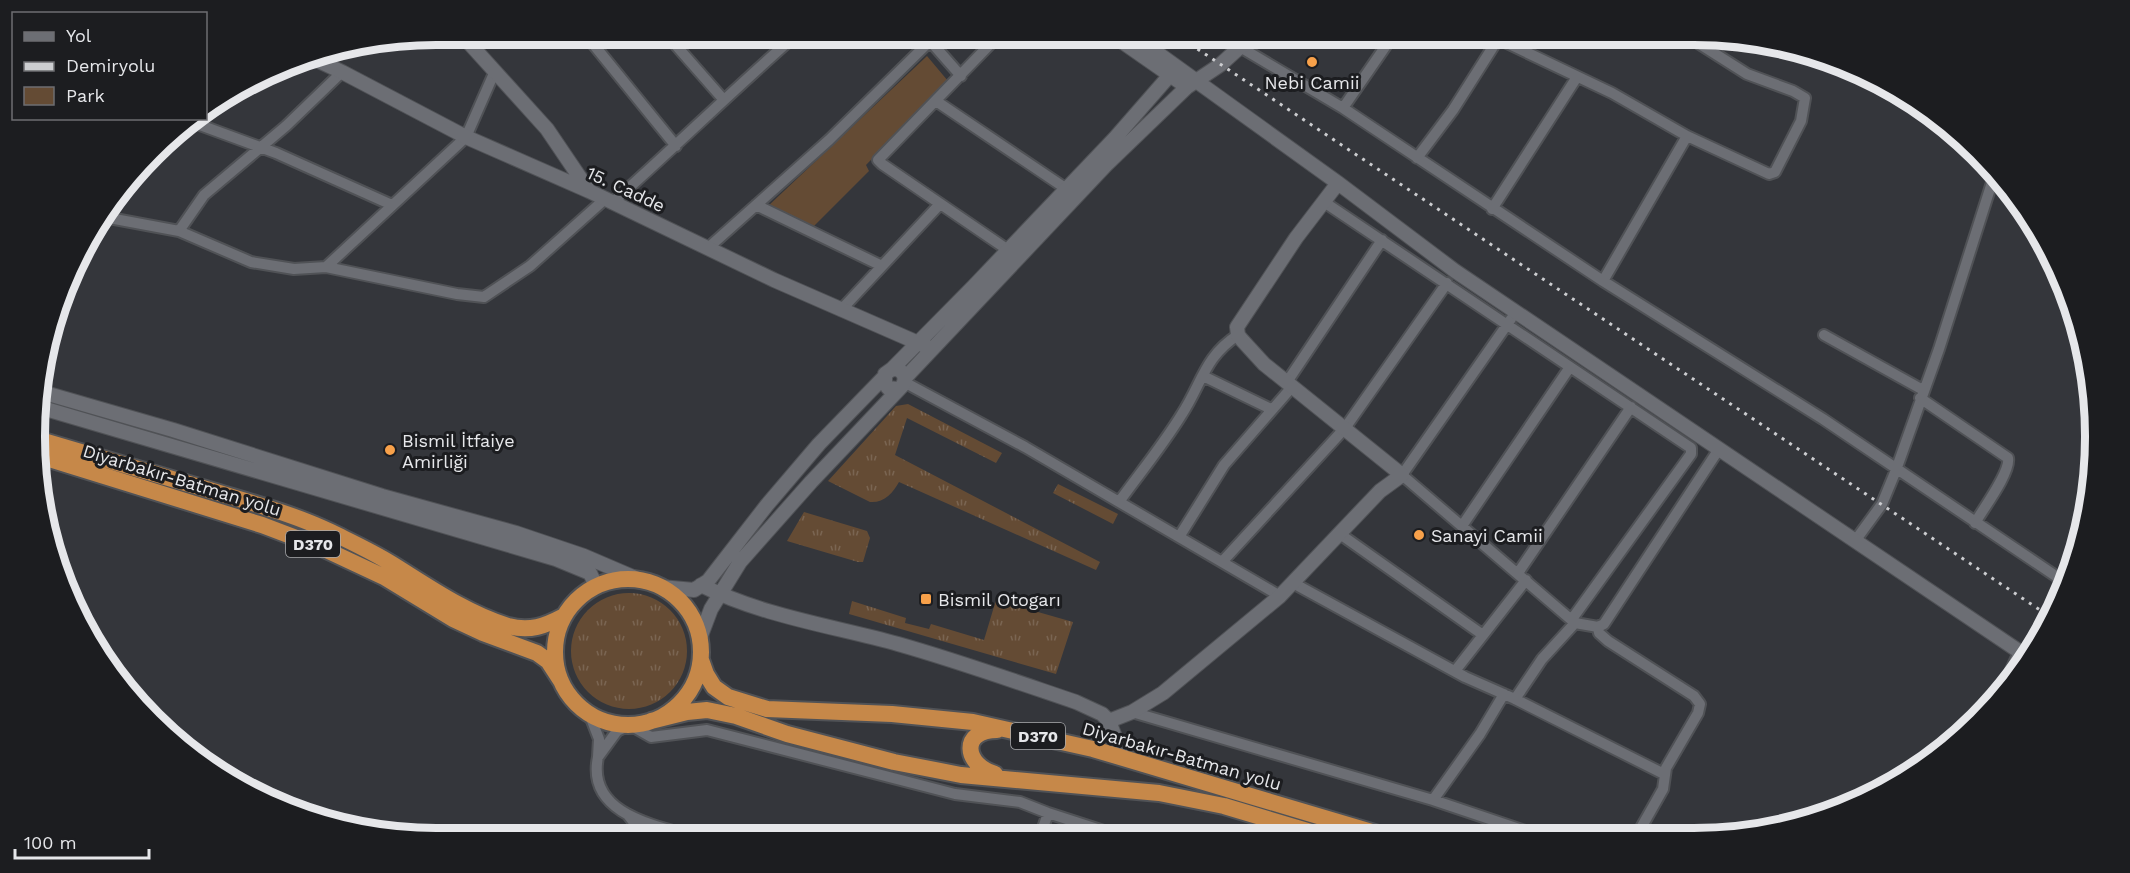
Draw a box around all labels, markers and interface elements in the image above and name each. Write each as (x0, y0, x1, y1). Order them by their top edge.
legend (12, 12, 207, 120)
text: Yol (66, 25, 92, 46)
text: Demiryolu (66, 55, 155, 76)
marker: Nebi Camii (1305, 55, 1319, 69)
place label: Nebi Camii (1265, 72, 1359, 93)
text: Park (66, 85, 105, 106)
street label: 15. Cadde (584, 162, 668, 216)
place label: Bismil İtfaiye Amirliği (402, 430, 515, 472)
street label: Diyarbakır-Batman yolu (80, 440, 284, 520)
marker: Bismil İtfaiye Amirliği (383, 443, 397, 457)
place label: Sanayi Camii (1431, 525, 1543, 546)
marker: Sanayi Camii (1412, 528, 1426, 542)
road number: D370 (286, 531, 340, 557)
place label: Bismil Otogarı (938, 589, 1061, 610)
marker: Bismil Otogarı (919, 592, 933, 606)
street label: Diyarbakır-Batman yolu (1080, 718, 1284, 794)
road number: D370 (1011, 723, 1065, 749)
scale bar (15, 822, 148, 860)
text: 100 m (24, 832, 77, 853)

